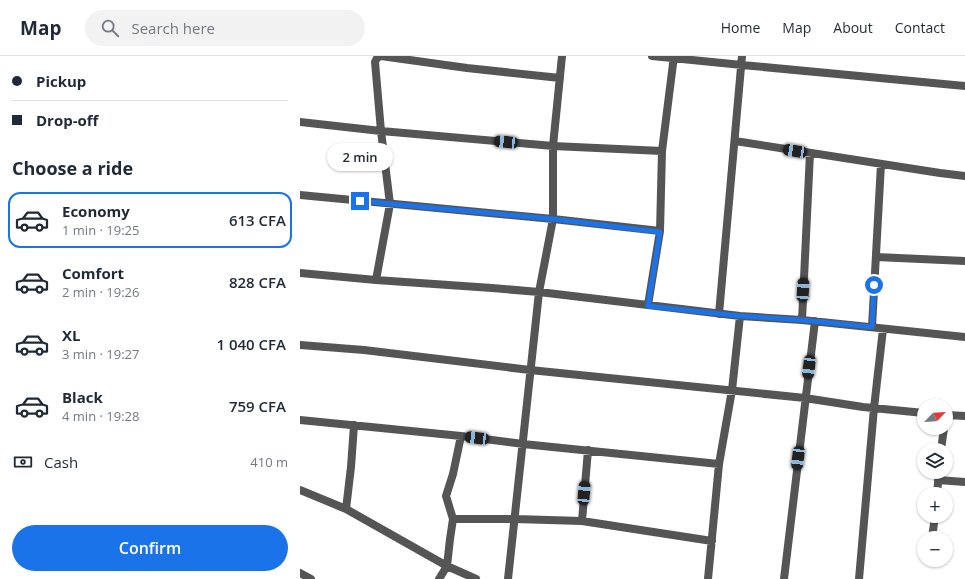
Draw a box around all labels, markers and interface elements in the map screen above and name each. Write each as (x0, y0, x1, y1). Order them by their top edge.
search box (85, 10, 365, 46)
text: Map (20, 15, 61, 41)
icon: search (99, 17, 121, 39)
text: Search here (131, 18, 215, 38)
text: Home (721, 18, 760, 37)
text: Map (782, 18, 811, 37)
text: About (833, 18, 873, 37)
text: Contact (895, 18, 945, 37)
text: Pickup (36, 71, 86, 91)
text: Drop-off (36, 110, 98, 130)
car (494, 135, 518, 149)
callout: 2 min (327, 143, 393, 171)
car (782, 143, 808, 159)
text: 2 min (342, 148, 378, 166)
text: Choose a ride (12, 156, 133, 180)
route end (351, 192, 369, 210)
text: Economy (62, 201, 130, 221)
icon: car (14, 202, 50, 238)
text: 613 CFA (229, 210, 286, 230)
text: 1 min · 19:25 (62, 221, 139, 239)
text: Comfort (62, 263, 124, 283)
icon: car (14, 264, 50, 300)
text: 828 CFA (229, 272, 286, 292)
route start (865, 276, 883, 294)
car (796, 278, 810, 302)
text: 2 min · 19:26 (62, 283, 139, 301)
text: XL (62, 325, 80, 345)
icon: car (14, 326, 50, 362)
text: 1 040 CFA (216, 334, 286, 354)
text: 3 min · 19:27 (62, 345, 139, 363)
car (802, 354, 816, 380)
text: Black (62, 387, 103, 407)
icon: car (14, 388, 50, 424)
text: 759 CFA (229, 396, 286, 416)
north arrow (917, 399, 953, 435)
map controls (917, 399, 953, 567)
text: 4 min · 19:28 (62, 407, 139, 425)
car (464, 431, 490, 445)
button: layers (917, 443, 953, 479)
car (791, 445, 805, 471)
icon: cash (12, 451, 34, 473)
text: Cash (44, 452, 78, 472)
text: 410 m (250, 453, 288, 471)
car (577, 481, 591, 505)
button: + (917, 487, 953, 523)
button: Confirm (12, 525, 288, 571)
button: − (917, 531, 953, 567)

